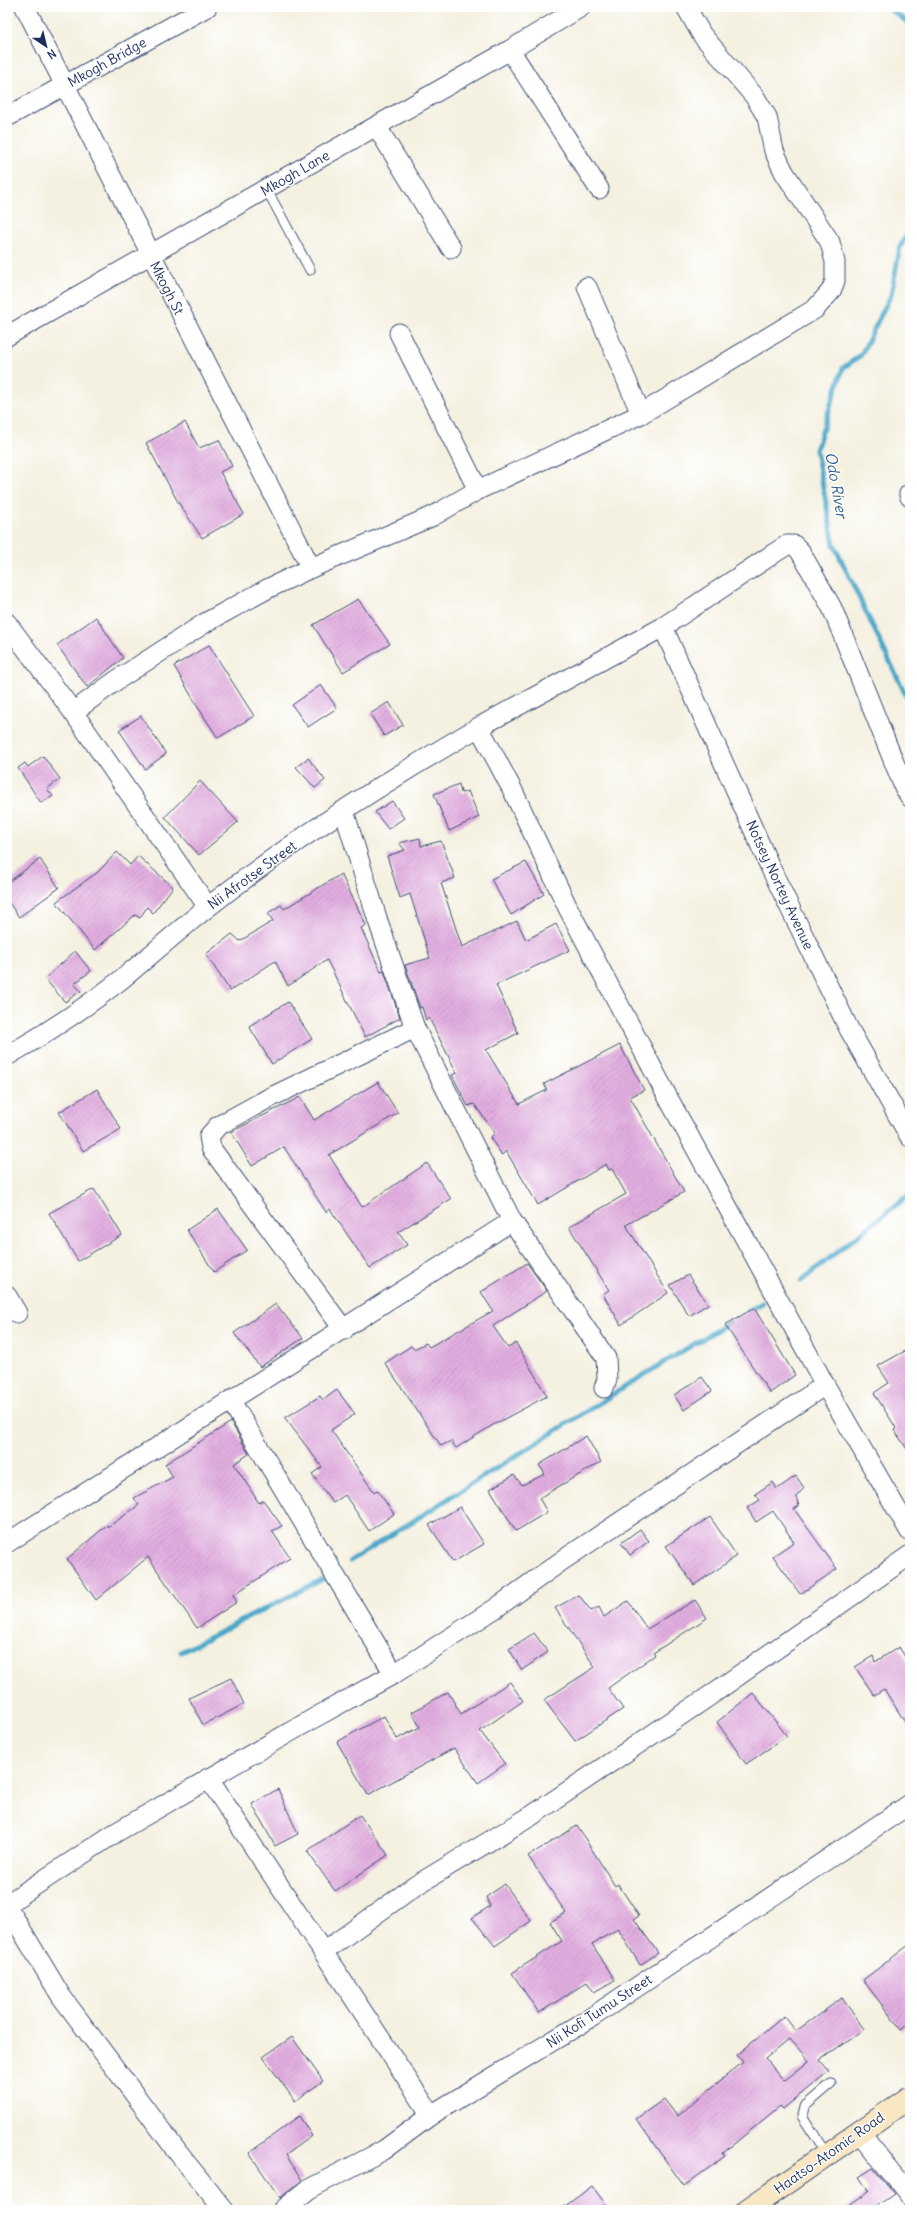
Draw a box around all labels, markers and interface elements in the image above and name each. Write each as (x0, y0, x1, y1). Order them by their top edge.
north arrow (26, 26, 66, 66)
street label: Mkogh Bridge (65, 33, 149, 91)
text: N (45, 46, 59, 62)
street label: Mkogh Lane (257, 146, 333, 200)
street label: Mkogh St (146, 258, 188, 318)
water label: Odo River (821, 450, 852, 521)
street label: Notsey Nortey Avenue (742, 817, 818, 953)
street label: Nii Afrotse Street (204, 837, 300, 913)
street label: Nii Kofi Tumu Street (543, 1970, 655, 2052)
street label: Haatso-Atomic Road (770, 2108, 888, 2198)

